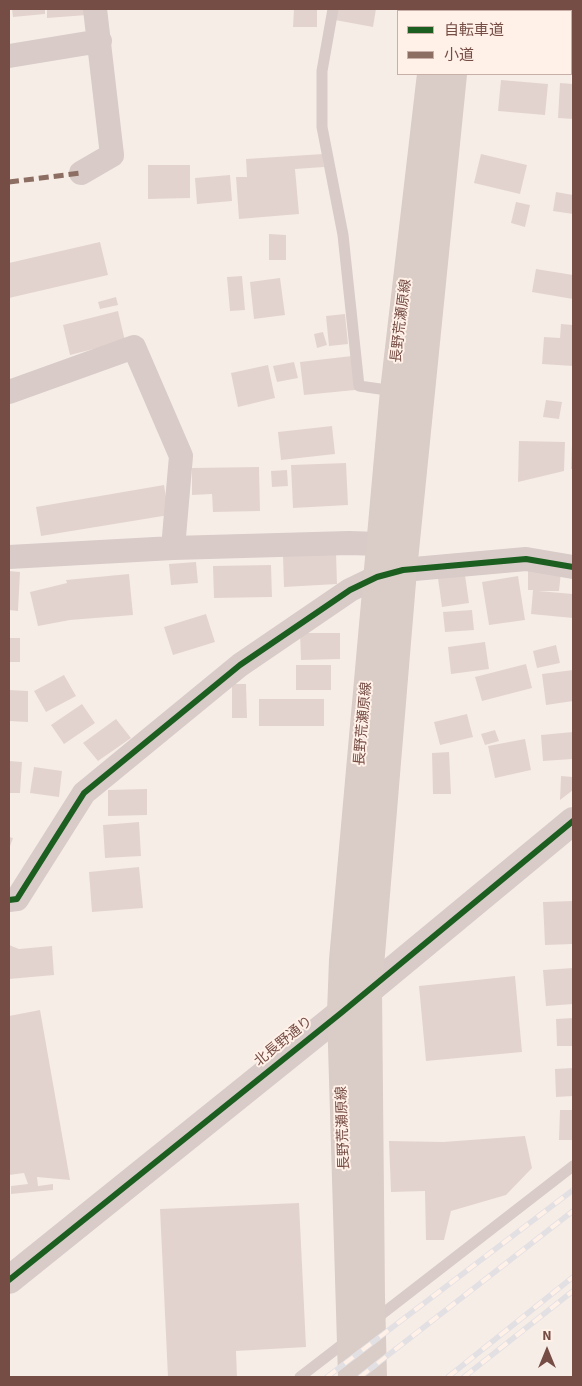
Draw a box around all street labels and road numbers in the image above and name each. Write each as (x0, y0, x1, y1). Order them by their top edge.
street label: 長野荒瀬原線 (389, 278, 415, 364)
street label: 長野荒瀬原線 (352, 681, 376, 767)
street label: 北長野通り (252, 1013, 316, 1071)
street label: 長野荒瀬原線 (334, 1086, 354, 1170)

